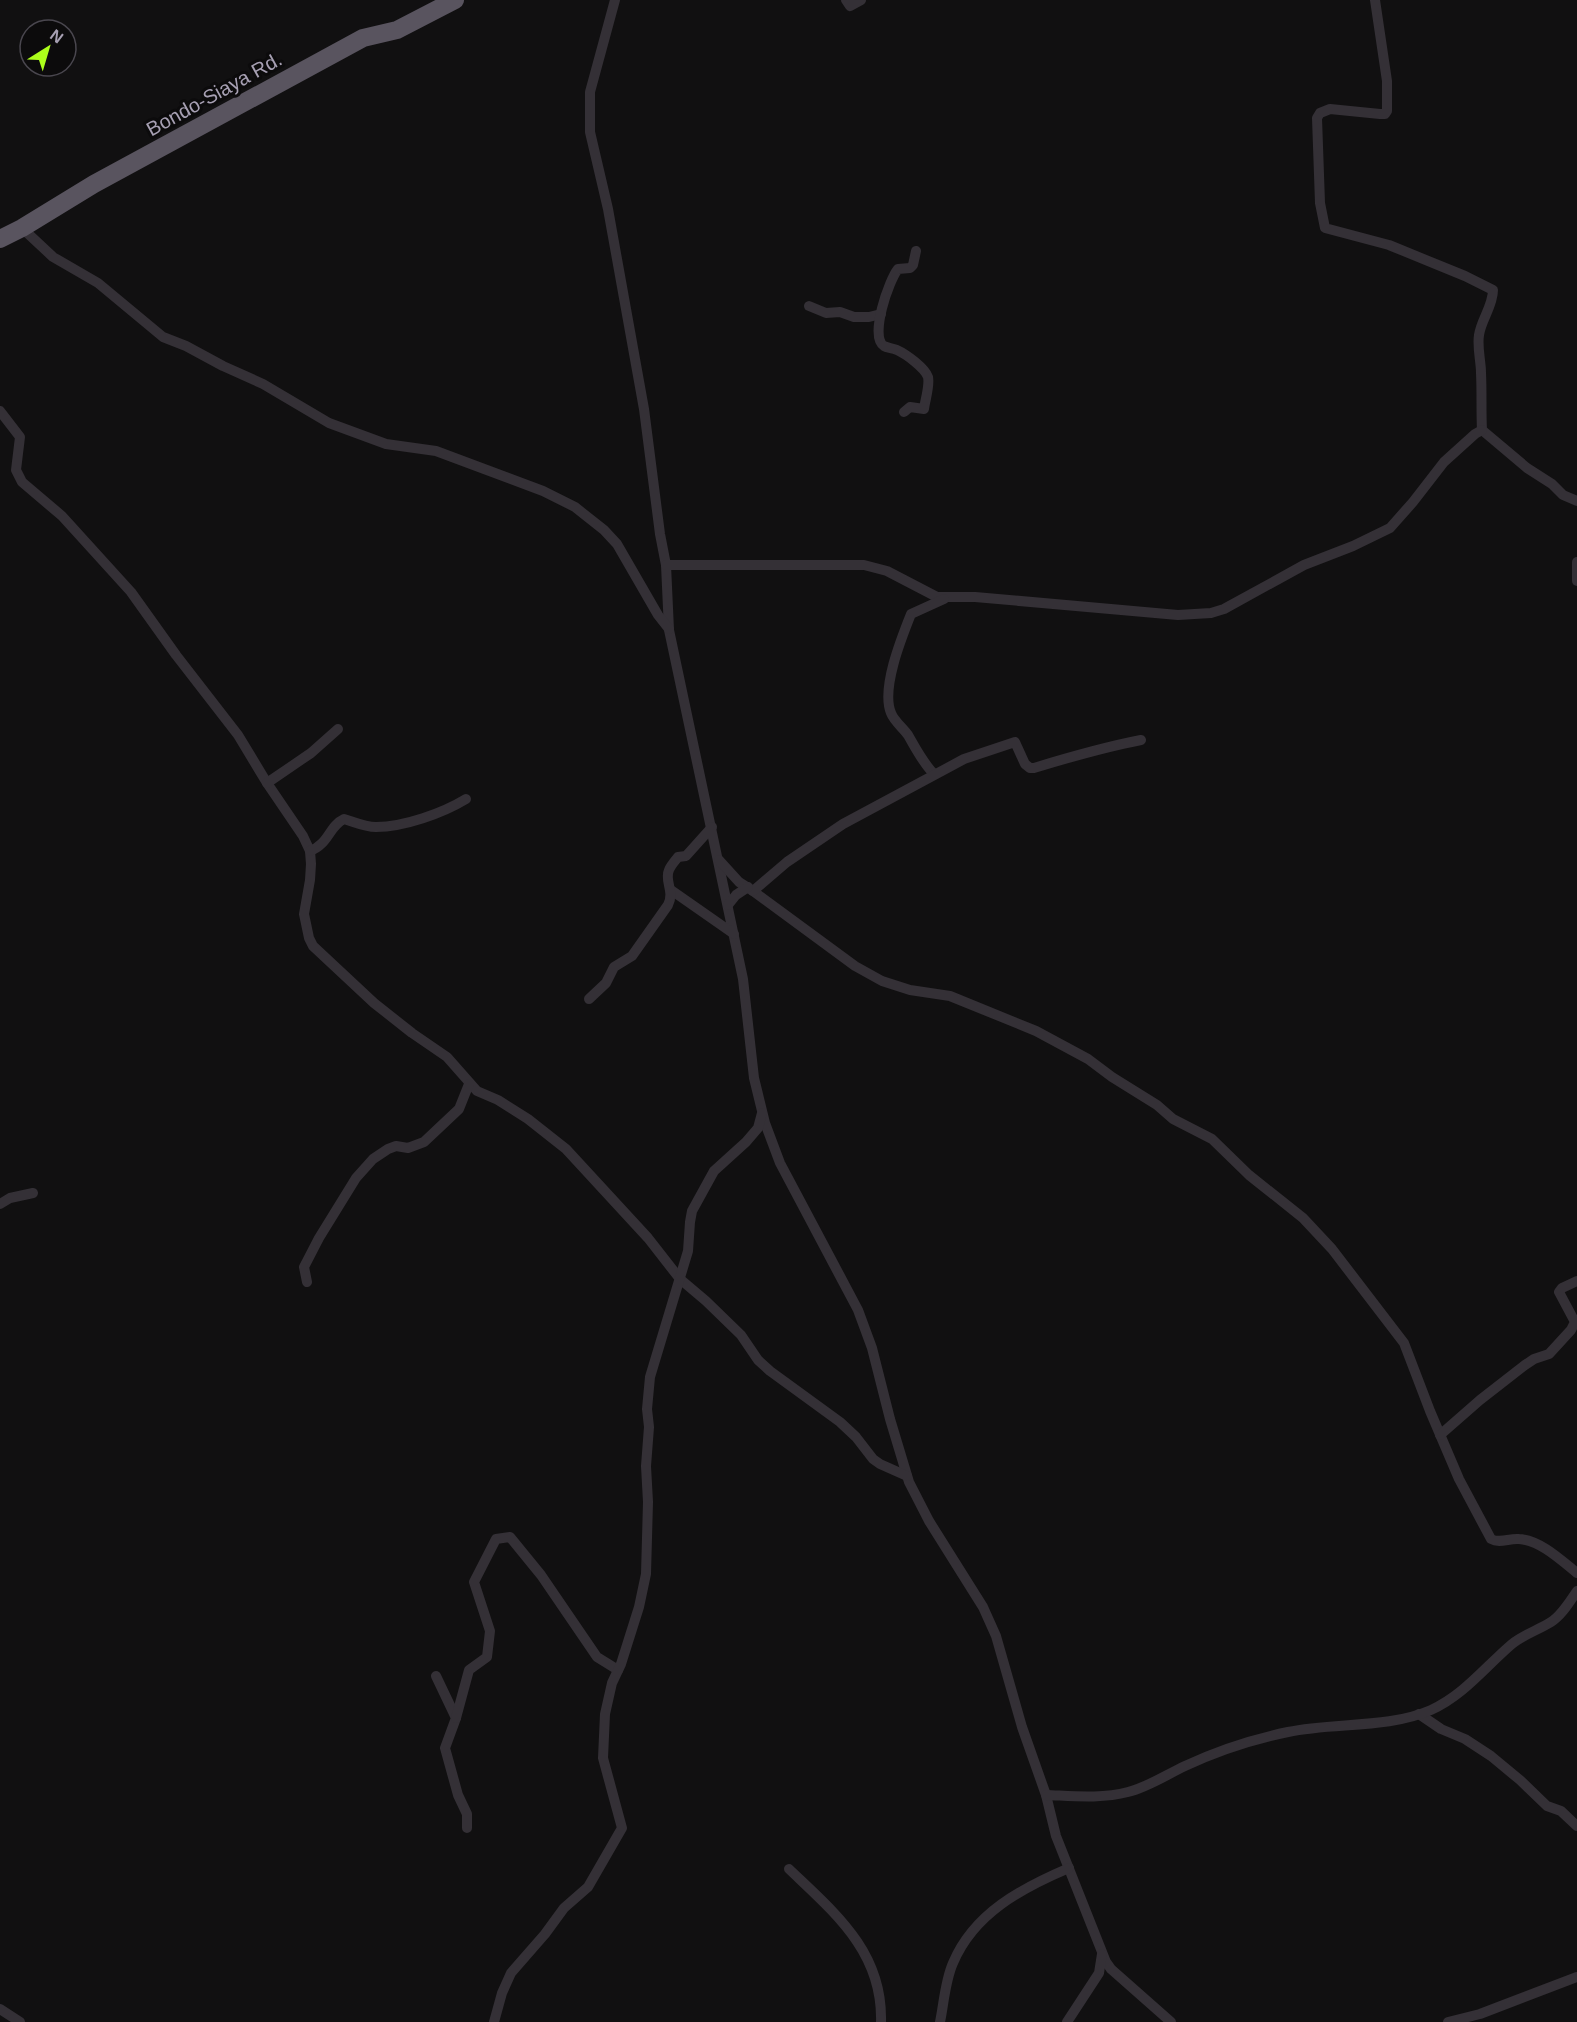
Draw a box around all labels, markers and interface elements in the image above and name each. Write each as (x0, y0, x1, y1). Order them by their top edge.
north arrow (18, 18, 78, 78)
text: N (47, 26, 66, 47)
street label: Bondo-Siaya Rd. (143, 48, 285, 140)

